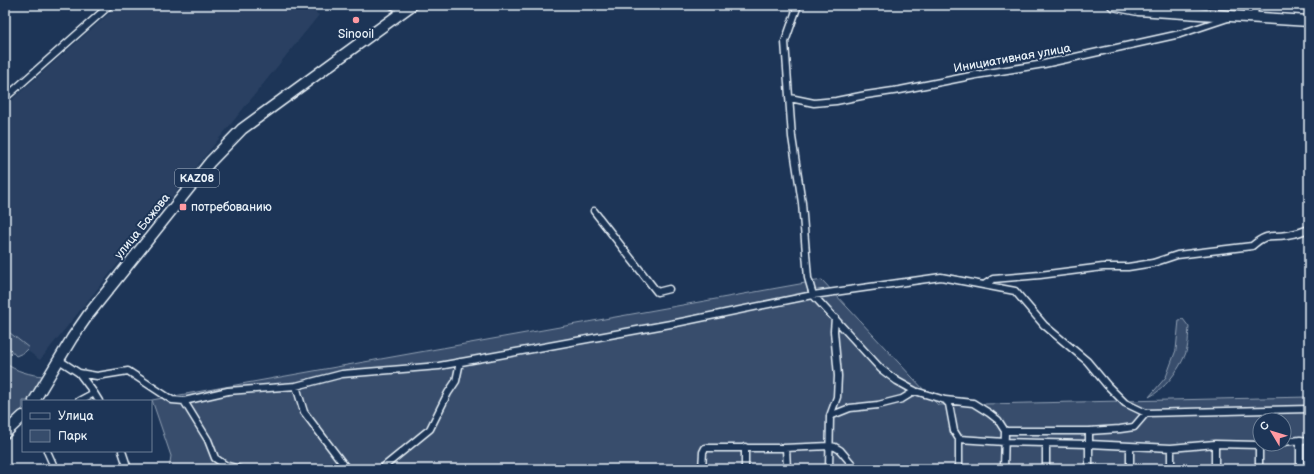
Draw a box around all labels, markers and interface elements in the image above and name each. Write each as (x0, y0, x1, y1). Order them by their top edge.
marker: Sinooil (351, 15, 361, 25)
place label: Sinooil (338, 27, 374, 42)
street label: Инициативная улица (952, 41, 1072, 76)
road number: KAZ08 (175, 169, 219, 187)
street label: улица Бажова (112, 191, 173, 262)
place label: потребованию (191, 200, 272, 215)
marker: потребованию (178, 202, 188, 212)
legend (22, 400, 152, 452)
text: Улица (58, 409, 94, 424)
north arrow (1252, 412, 1292, 452)
text: С (1257, 419, 1272, 433)
text: Парк (58, 429, 88, 444)

